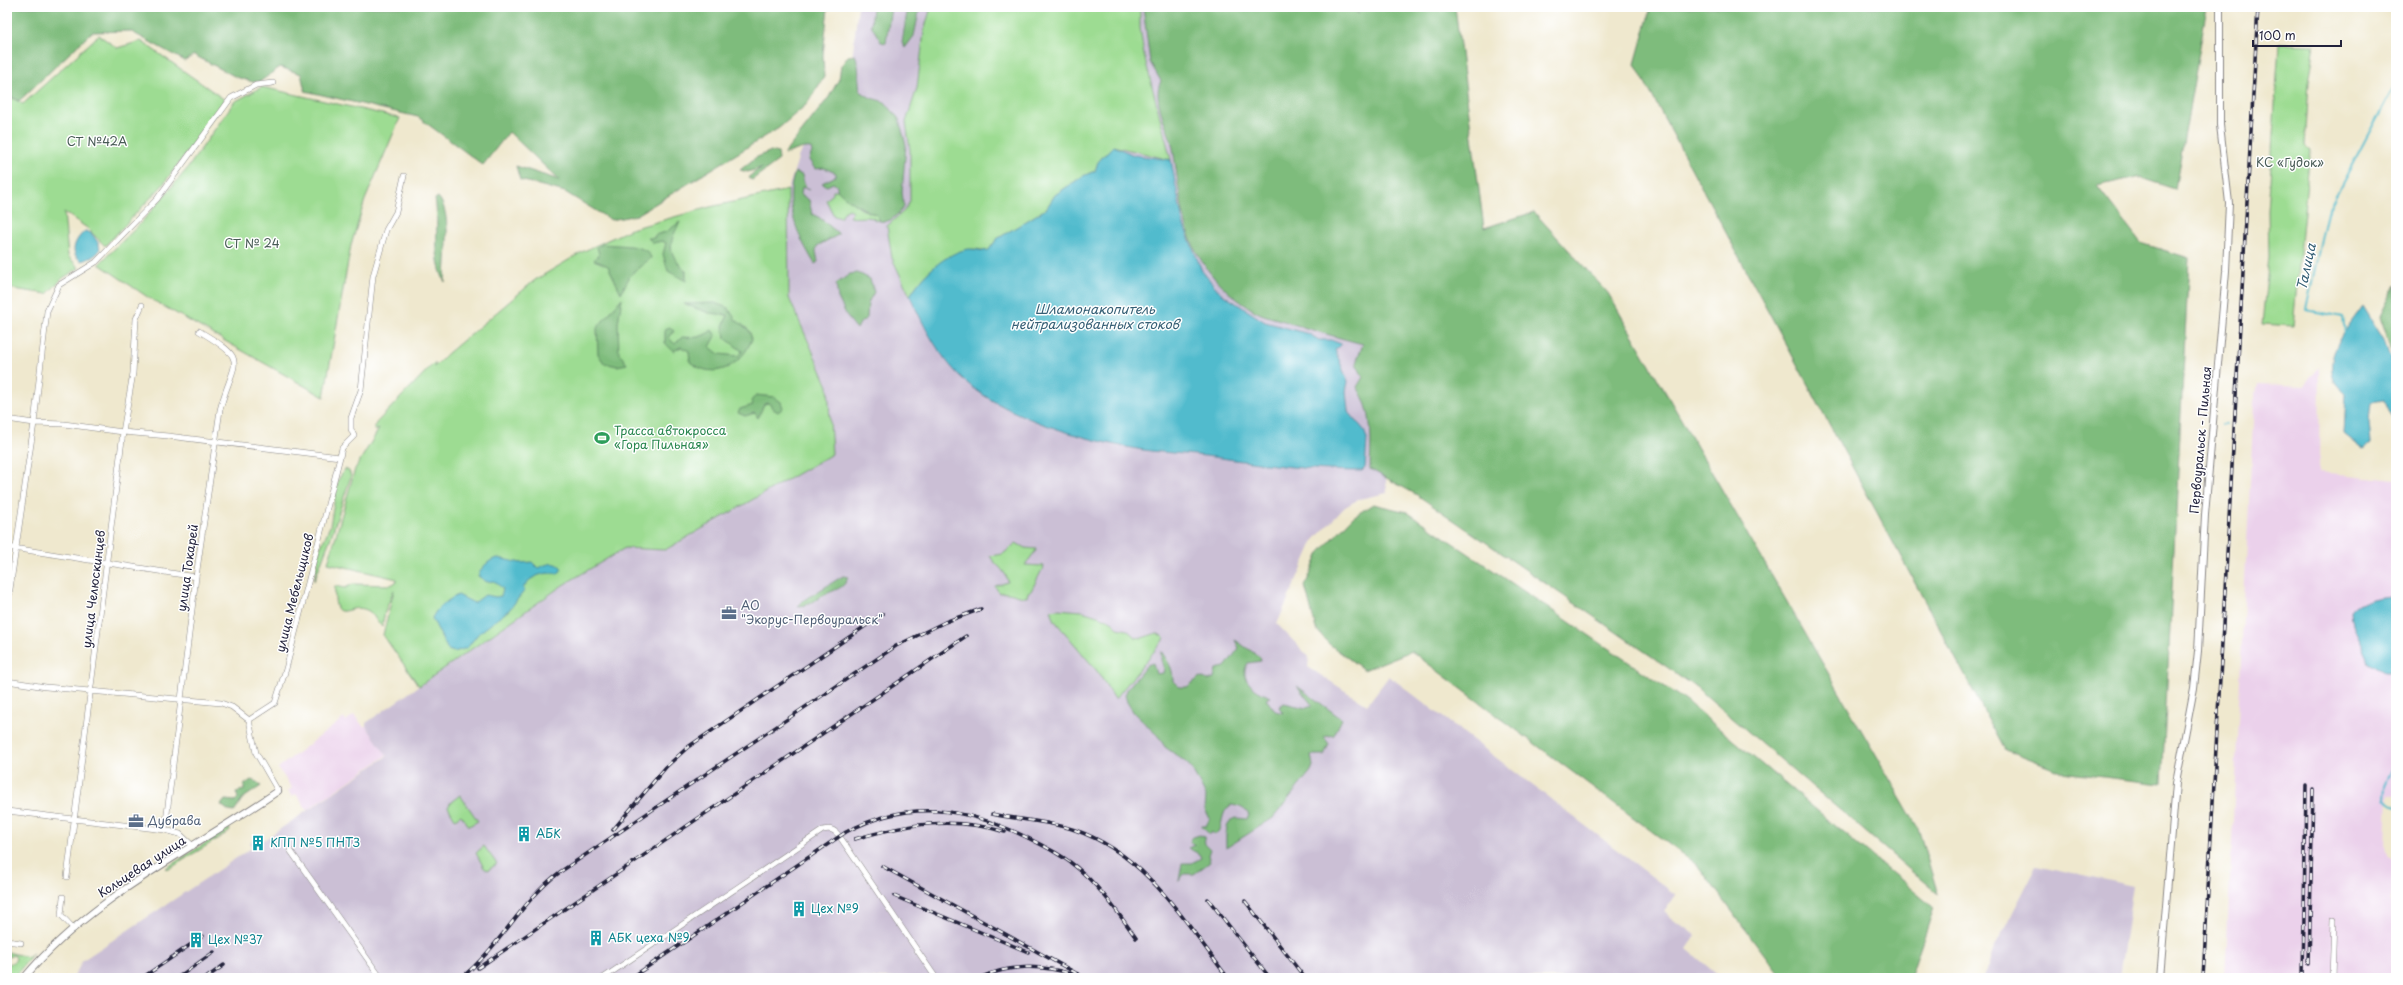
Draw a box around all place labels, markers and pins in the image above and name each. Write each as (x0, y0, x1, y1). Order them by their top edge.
place label: Трасса автокросса «Гора Пильная» (614, 421, 727, 453)
sports icon: Трасса автокросса «Гора Пильная» (593, 429, 611, 447)
place label: АО "Экорус-Первоуральск" (741, 596, 883, 628)
office icon: АО "Экорус-Первоуральск" (720, 604, 738, 622)
place label: Дубрава (147, 811, 201, 829)
office icon: Дубрава (127, 812, 145, 830)
place label: АБК (536, 824, 561, 842)
building icon: АБК (515, 825, 533, 843)
place label: КПП №5 ПНТЗ (270, 833, 360, 851)
building icon: КПП №5 ПНТЗ (249, 834, 267, 852)
place label: Цех №9 (811, 899, 859, 917)
building icon: Цех №9 (790, 900, 808, 918)
place label: АБК цеха №9 (608, 928, 689, 946)
building icon: АБК цеха №9 (587, 929, 605, 947)
place label: Цех №37 (208, 930, 263, 948)
building icon: Цех №37 (187, 931, 205, 949)

